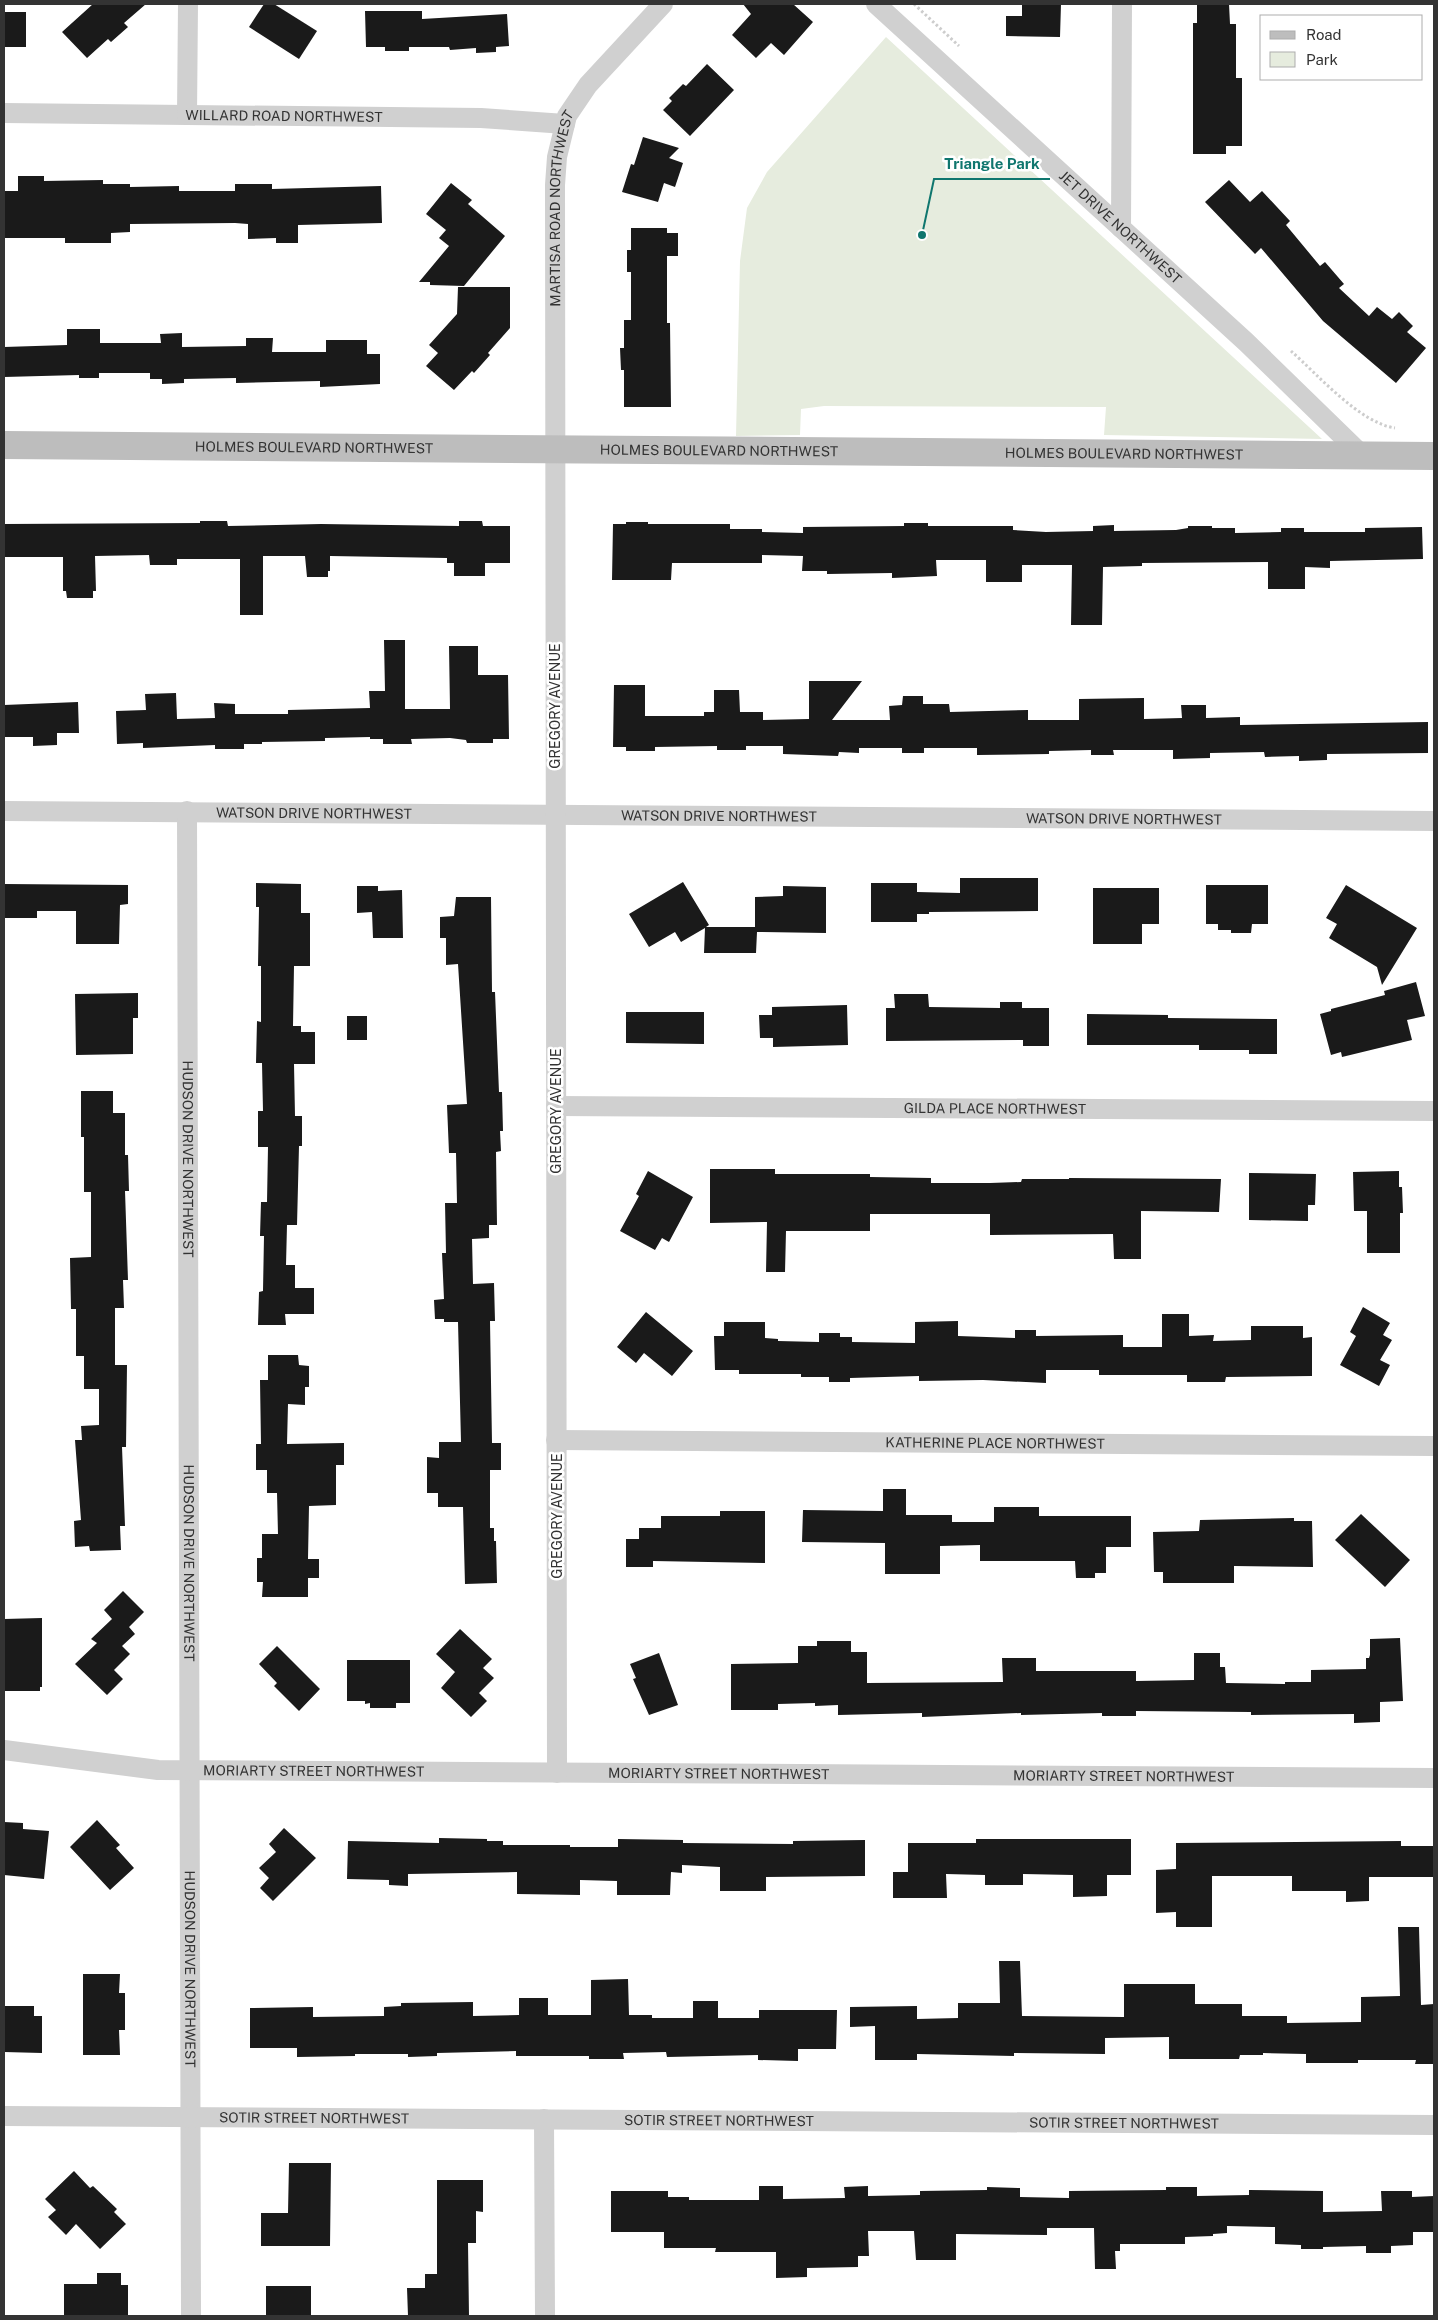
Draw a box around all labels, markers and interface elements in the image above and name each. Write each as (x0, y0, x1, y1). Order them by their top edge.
legend (1260, 15, 1423, 80)
text: Road (1306, 26, 1342, 43)
text: Park (1306, 51, 1338, 68)
street label: WILLARD ROAD NORTHWEST (185, 107, 383, 125)
street label: MARTISA ROAD NORTHWEST (547, 107, 577, 307)
callout: Triangle Park (934, 149, 1050, 179)
text: Triangle Park (944, 155, 1040, 172)
street label: JET DRIVE NORTHWEST (1056, 168, 1185, 287)
street label: HOLMES BOULEVARD NORTHWEST (195, 438, 433, 456)
street label: HOLMES BOULEVARD NORTHWEST (600, 442, 838, 459)
street label: HOLMES BOULEVARD NORTHWEST (1005, 445, 1243, 463)
street label: GREGORY AVENUE (547, 643, 563, 769)
street label: WATSON DRIVE NORTHWEST (216, 804, 412, 822)
street label: WATSON DRIVE NORTHWEST (621, 807, 817, 825)
street label: WATSON DRIVE NORTHWEST (1026, 810, 1222, 828)
street label: GREGORY AVENUE (548, 1048, 564, 1174)
street label: HUDSON DRIVE NORTHWEST (180, 1060, 196, 1258)
street label: GILDA PLACE NORTHWEST (904, 1100, 1086, 1117)
street label: KATHERINE PLACE NORTHWEST (885, 1434, 1105, 1452)
street label: GREGORY AVENUE (549, 1453, 565, 1579)
street label: HUDSON DRIVE NORTHWEST (181, 1464, 197, 1662)
street label: MORIARTY STREET NORTHWEST (203, 1762, 424, 1780)
street label: MORIARTY STREET NORTHWEST (608, 1765, 829, 1782)
street label: MORIARTY STREET NORTHWEST (1013, 1767, 1234, 1785)
street label: HUDSON DRIVE NORTHWEST (182, 1870, 198, 2068)
street label: SOTIR STREET NORTHWEST (219, 2109, 409, 2127)
street label: SOTIR STREET NORTHWEST (624, 2112, 814, 2129)
street label: SOTIR STREET NORTHWEST (1029, 2114, 1219, 2132)

